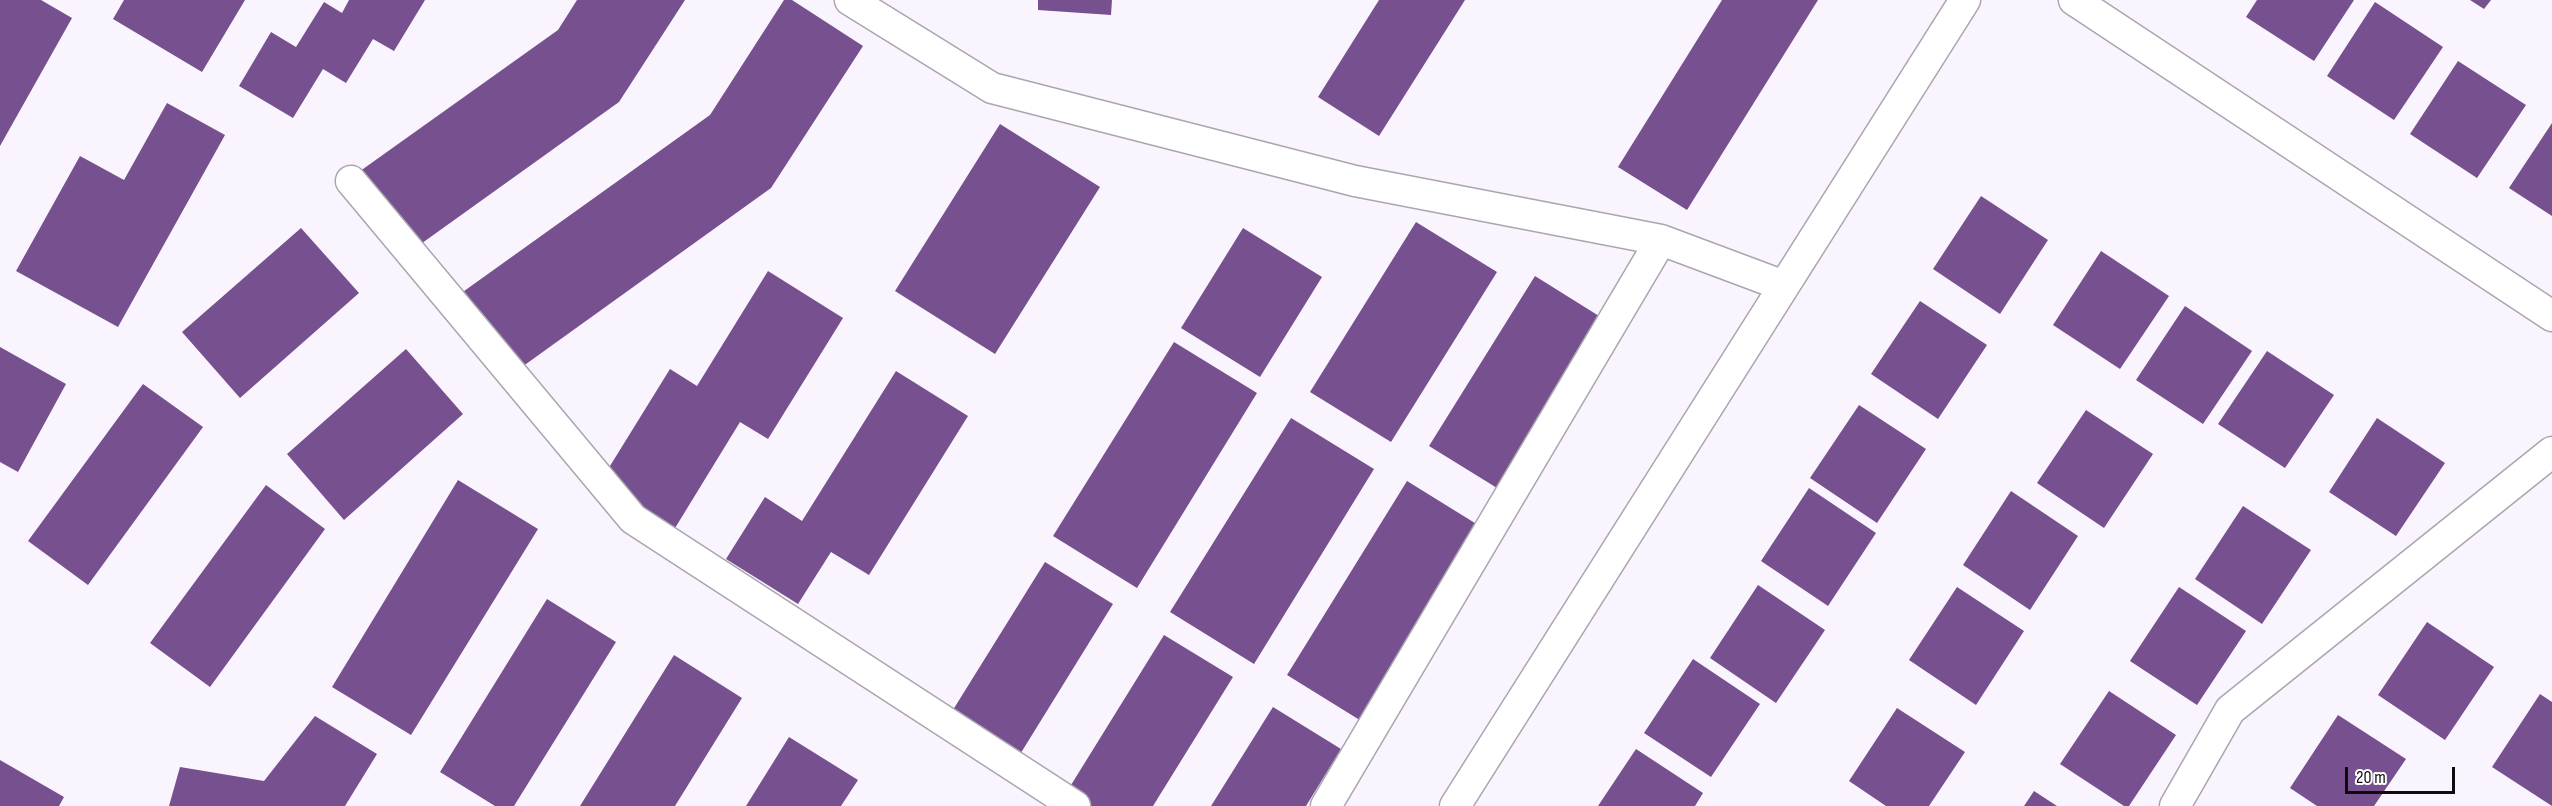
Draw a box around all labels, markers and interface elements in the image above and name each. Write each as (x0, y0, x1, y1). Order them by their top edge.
scale bar (2348, 755, 2458, 793)
text: 20 m (2356, 767, 2386, 788)

